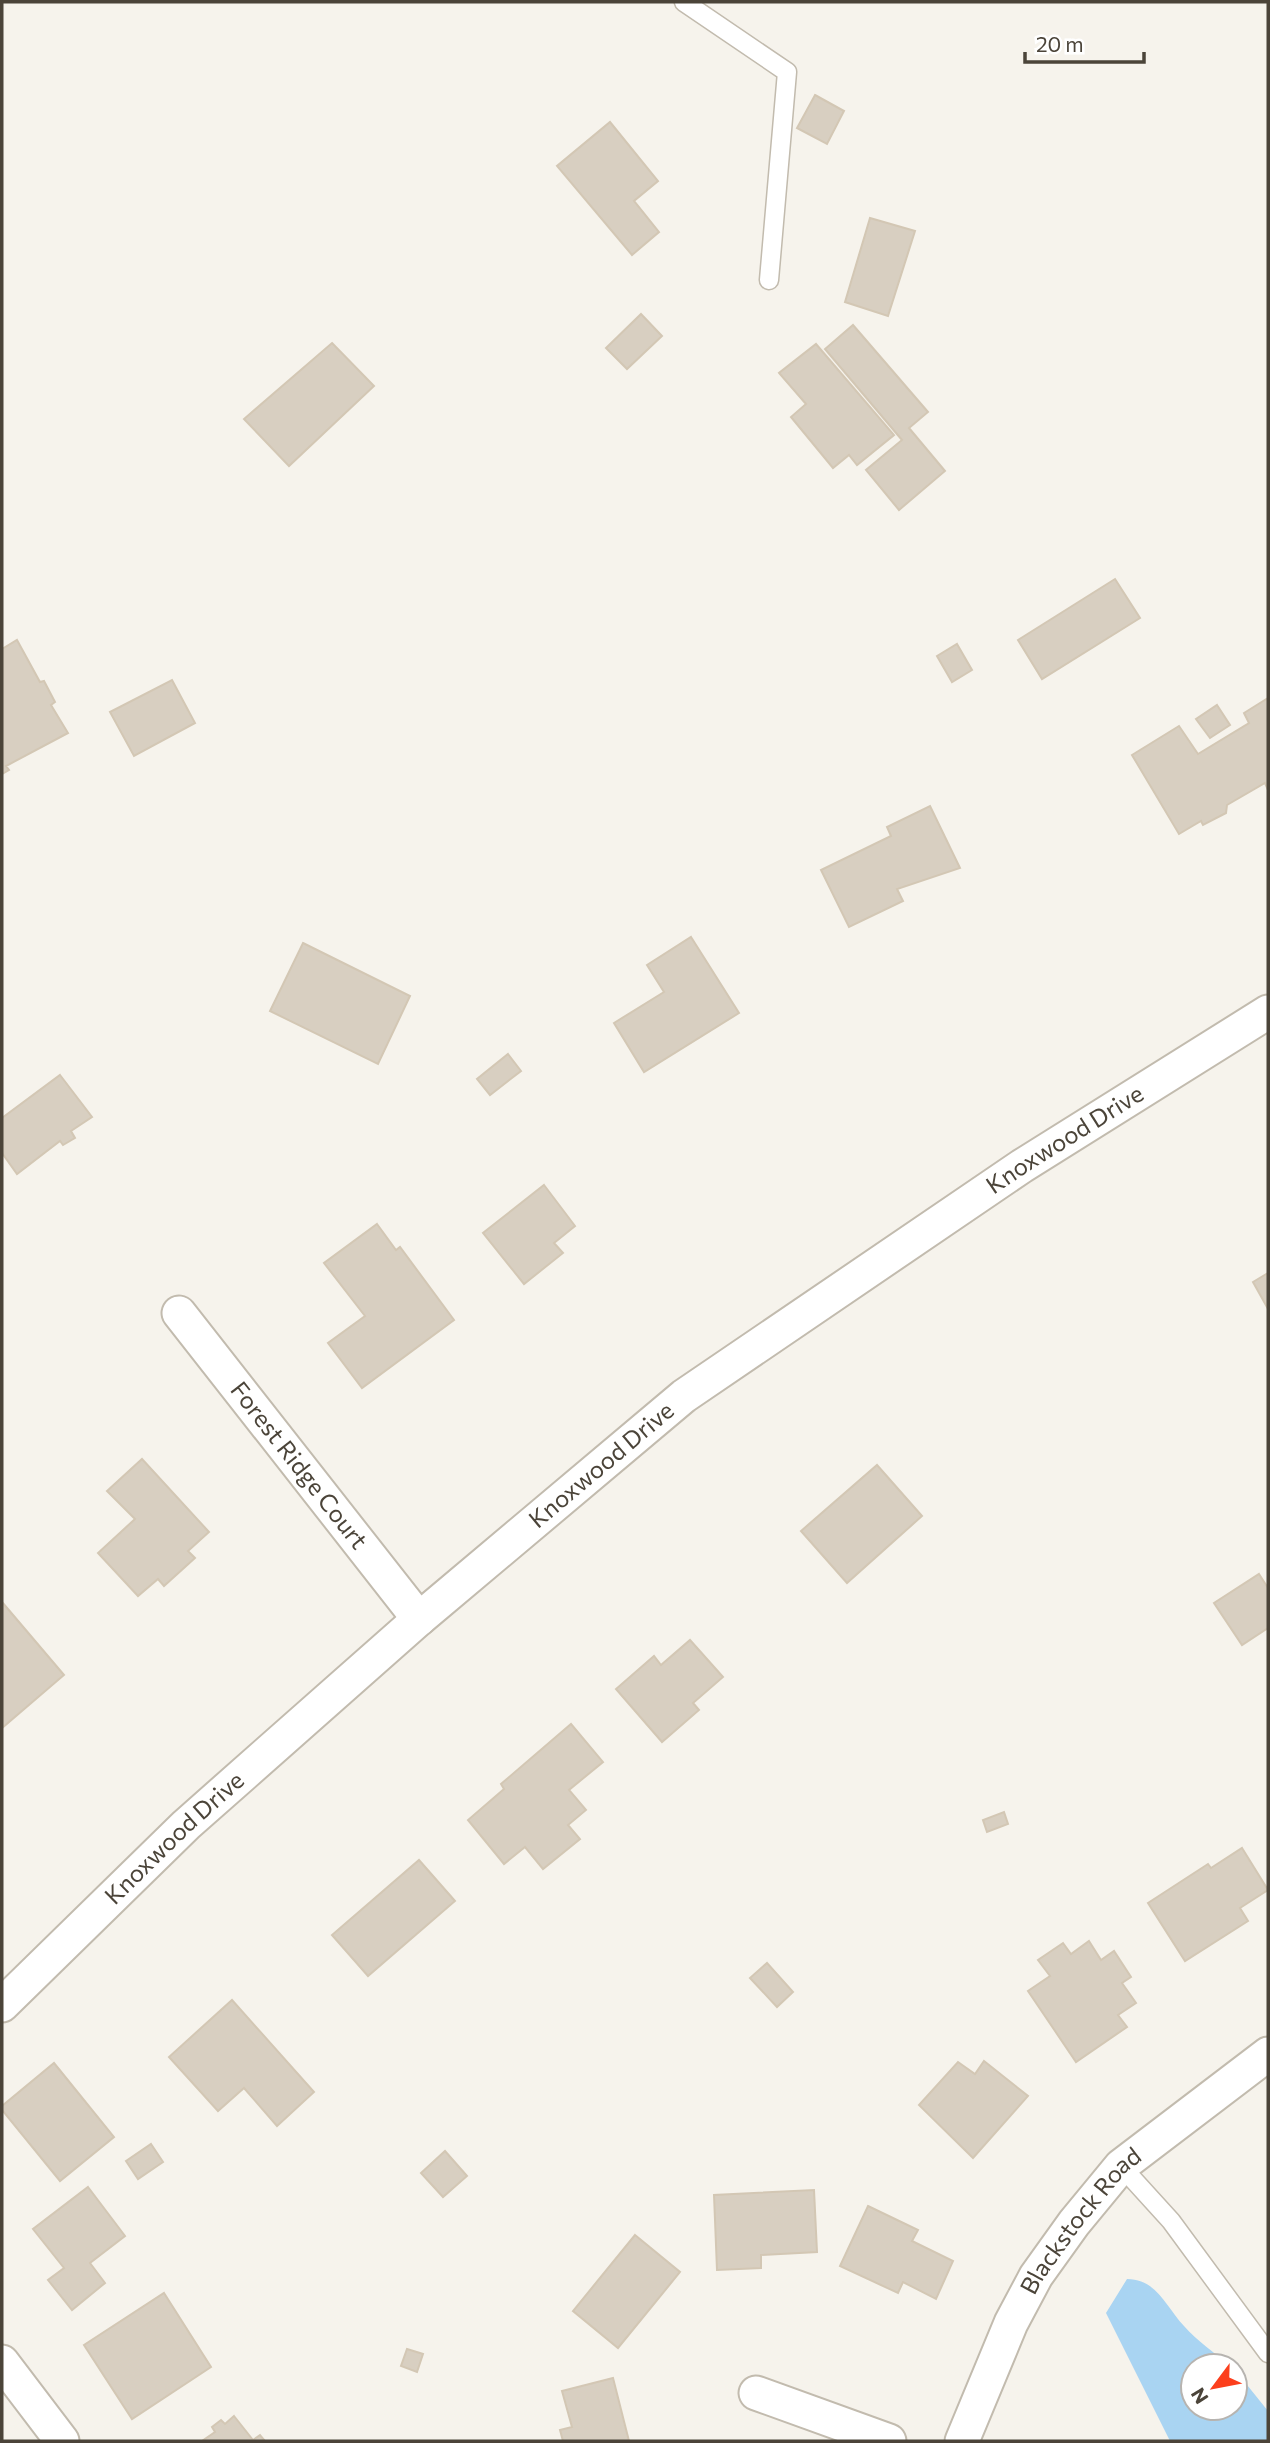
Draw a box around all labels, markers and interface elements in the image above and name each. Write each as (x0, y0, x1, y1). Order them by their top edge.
scale bar (1025, 21, 1144, 65)
text: 20 m (1036, 31, 1084, 56)
street label: Knoxwood Drive (980, 1078, 1148, 1199)
street label: Forest Ridge Court (225, 1375, 375, 1554)
street label: Knoxwood Drive (522, 1395, 679, 1533)
street label: Knoxwood Drive (98, 1765, 249, 1910)
street label: Blackstock Road (1013, 2140, 1146, 2299)
north arrow (1179, 2352, 1249, 2422)
text: N (1186, 2384, 1213, 2408)

